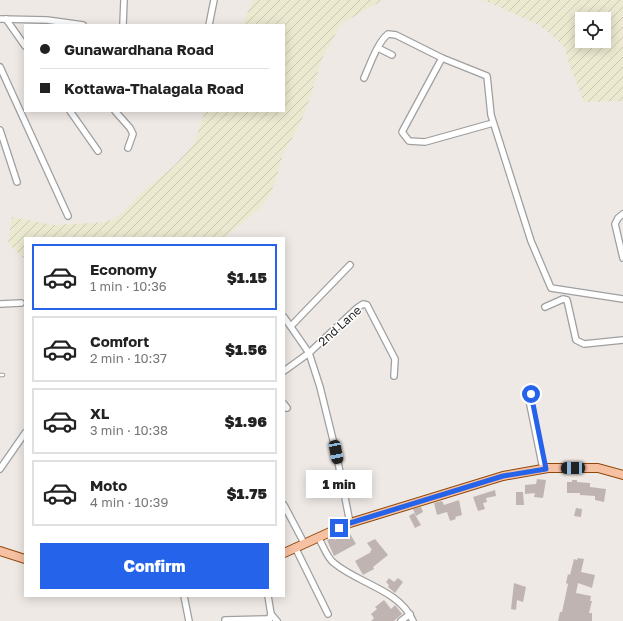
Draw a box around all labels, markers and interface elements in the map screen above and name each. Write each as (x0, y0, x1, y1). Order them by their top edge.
map controls (575, 12, 611, 48)
button: locate (575, 12, 611, 48)
text: Gunawardhana Road (64, 40, 214, 58)
text: Kottawa-Thalagala Road (64, 79, 244, 97)
icon: car (42, 259, 78, 295)
text: Economy (90, 260, 157, 278)
text: $1.15 (227, 268, 267, 286)
text: 1 min · 10:36 (90, 278, 167, 294)
street label: 2nd Lane (315, 302, 364, 349)
icon: car (42, 331, 78, 367)
text: Comfort (90, 332, 149, 350)
text: $1.56 (225, 340, 267, 358)
text: 2 min · 10:37 (90, 350, 167, 366)
route start (522, 385, 540, 403)
icon: car (42, 403, 78, 439)
text: XL (90, 404, 109, 422)
text: $1.96 (225, 412, 267, 430)
text: 3 min · 10:38 (90, 422, 168, 438)
car (328, 439, 344, 465)
car (561, 462, 585, 474)
callout: 1 min (306, 470, 372, 498)
icon: car (42, 475, 78, 511)
text: Moto (90, 476, 127, 494)
text: 1 min (322, 476, 356, 492)
text: $1.75 (226, 484, 267, 502)
text: 4 min · 10:39 (90, 494, 168, 510)
route end (330, 519, 348, 537)
button: Confirm (40, 543, 269, 589)

